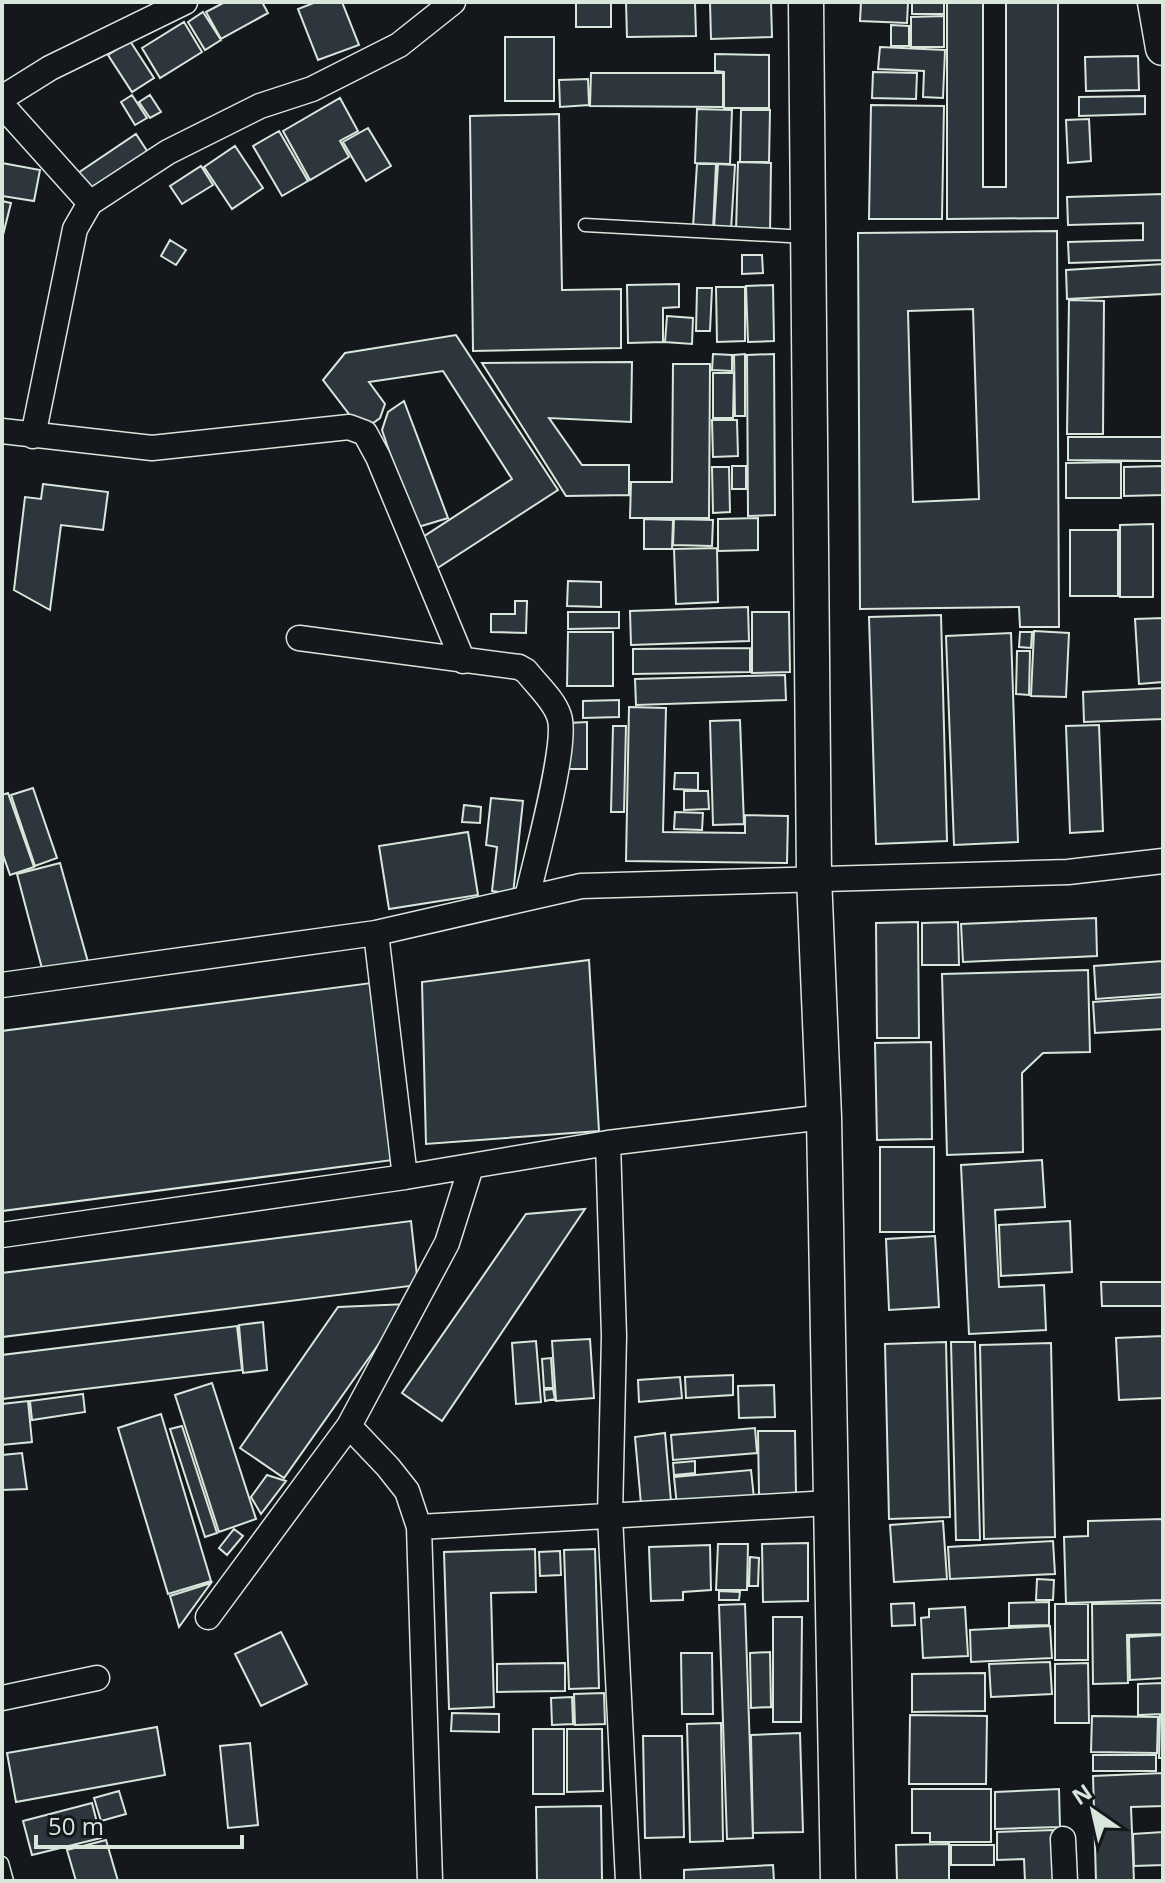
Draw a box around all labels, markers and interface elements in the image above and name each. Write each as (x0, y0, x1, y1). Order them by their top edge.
north arrow (1053, 1771, 1133, 1851)
text: N (1065, 1776, 1097, 1811)
scale bar (36, 1799, 242, 1849)
text: 50 m (48, 1809, 104, 1842)

